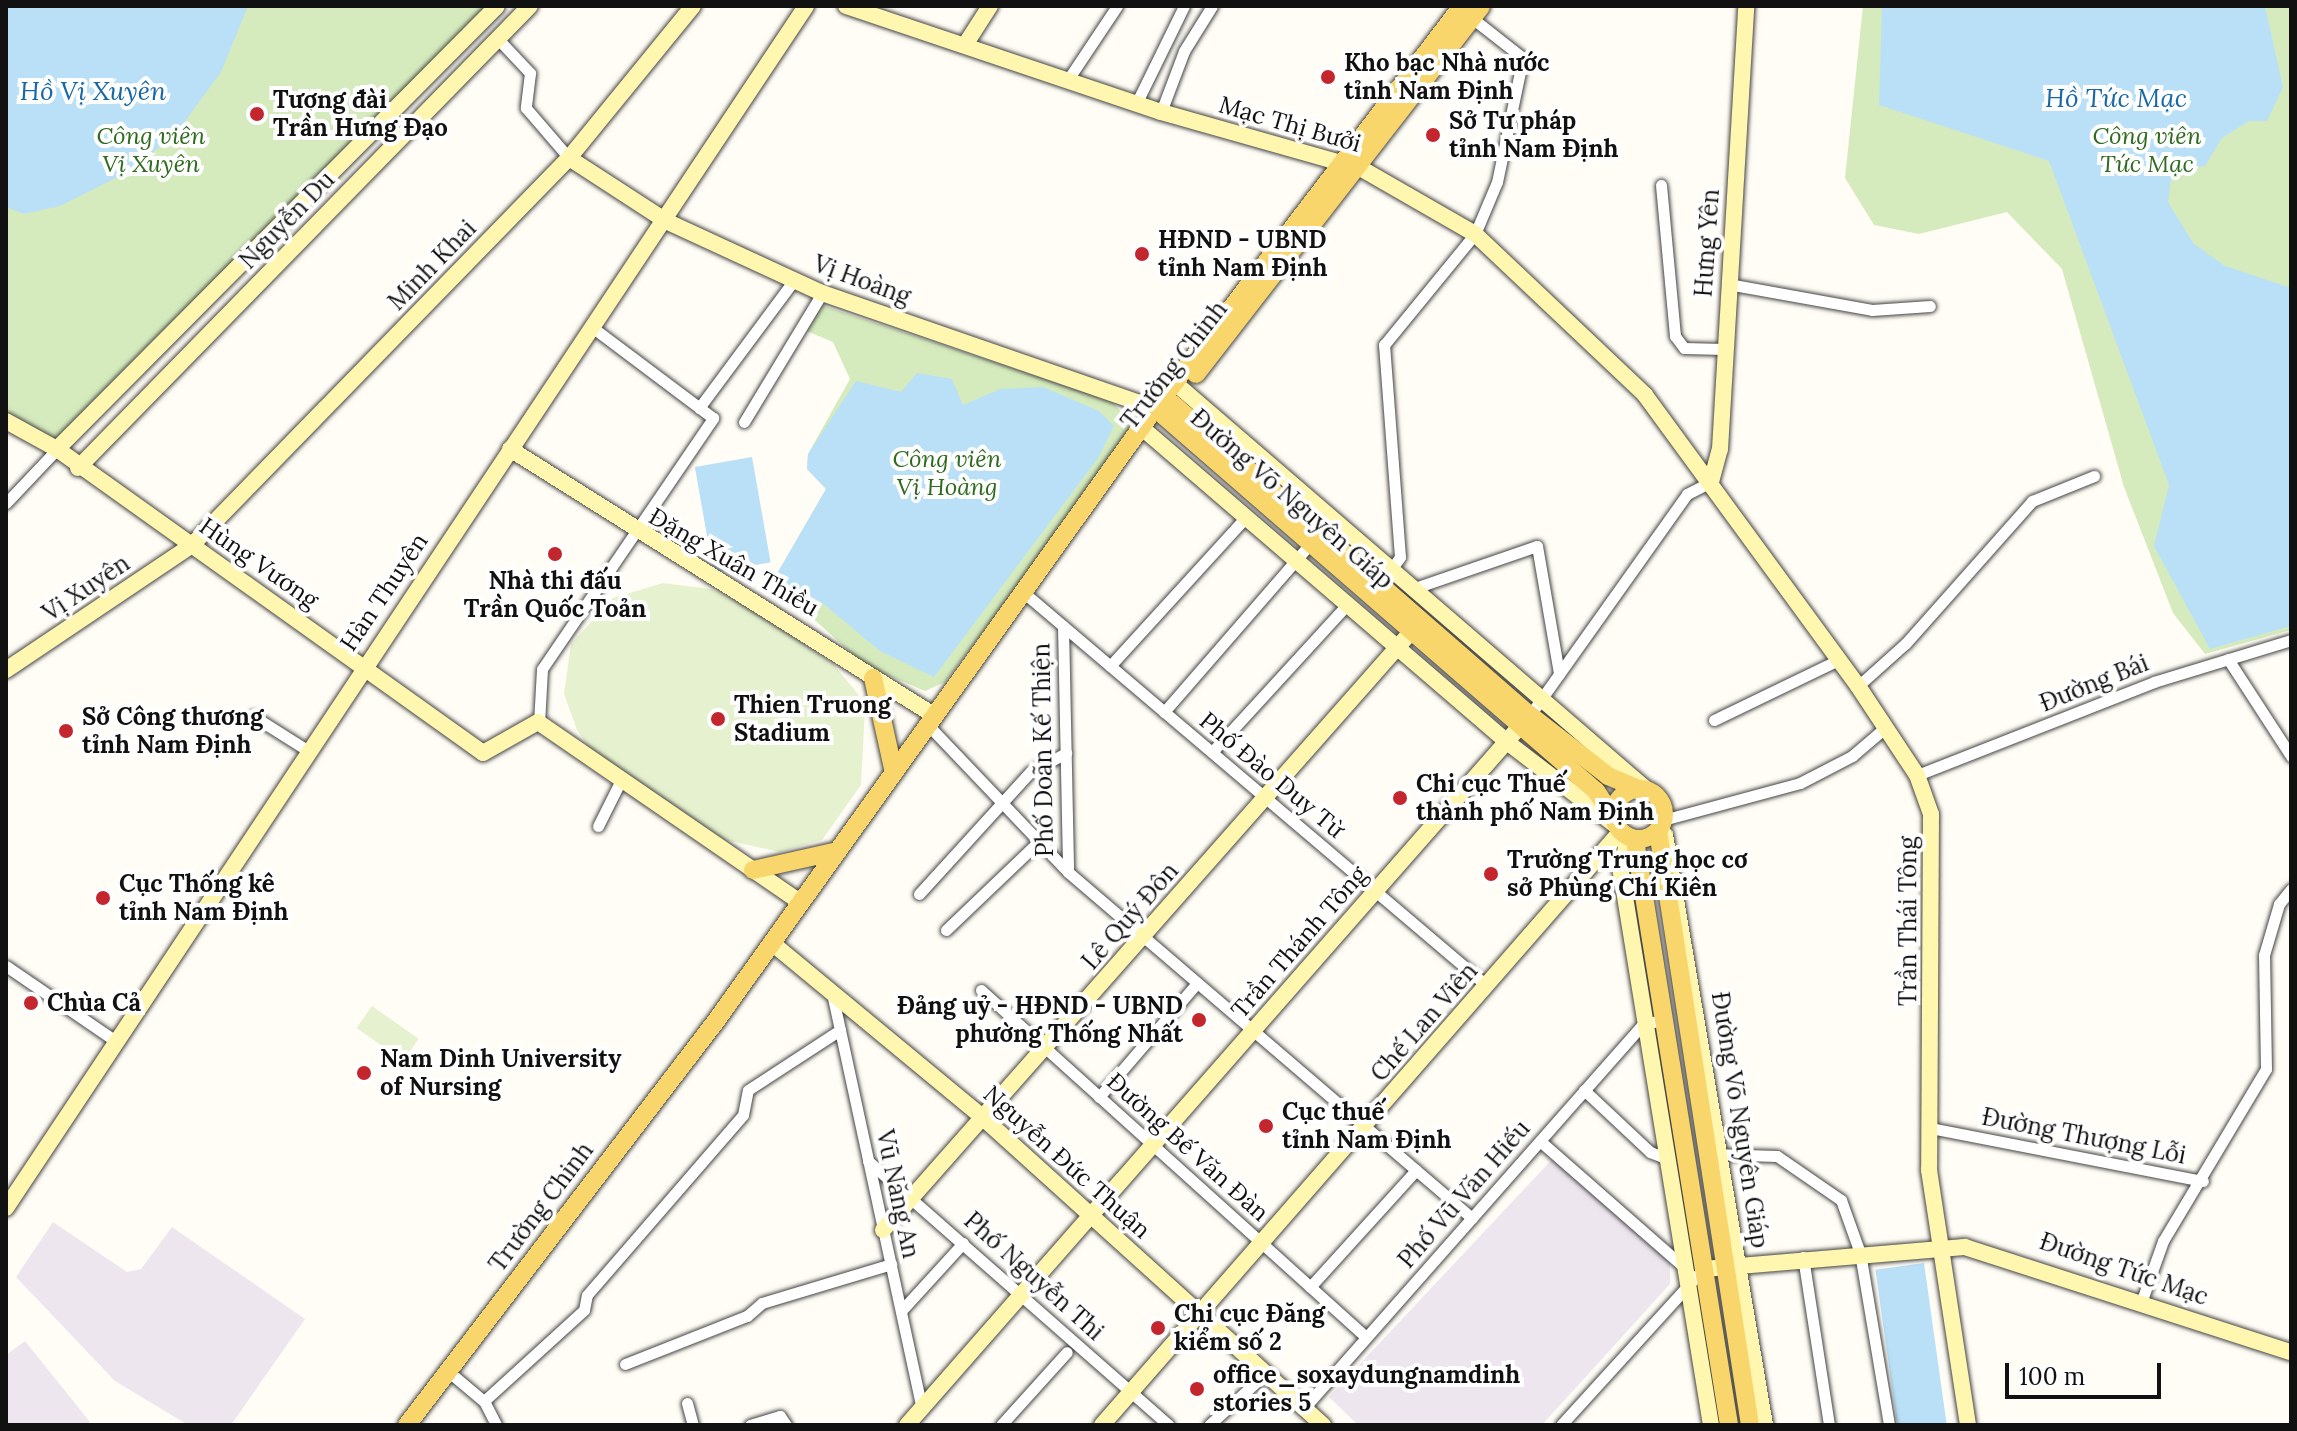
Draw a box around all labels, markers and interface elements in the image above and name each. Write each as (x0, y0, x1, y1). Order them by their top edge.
place label: Kho bạc Nhà nước tỉnh Nam Định (1344, 49, 1549, 105)
marker: Kho bạc Nhà nước tỉnh Nam Định (1319, 68, 1337, 86)
water label: Hồ Vị Xuyên (20, 75, 166, 107)
water label: Hồ Tức Mạc (2045, 82, 2187, 114)
place label: Tượng đài Trần Hưng Đạo (273, 86, 448, 142)
street label: Mạc Thị Bưởi (1216, 90, 1364, 158)
marker: Tượng đài Trần Hưng Đạo (248, 105, 266, 123)
place label: Sở Tư pháp tỉnh Nam Định (1449, 107, 1618, 163)
park label: Công viên Vị Xuyên (96, 122, 206, 178)
park label: Công viên Tức Mạc (2092, 122, 2202, 178)
marker: Sở Tư pháp tỉnh Nam Định (1424, 126, 1442, 144)
street label: Nguyễn Du (233, 165, 341, 275)
street label: Hưng Yên (1689, 188, 1725, 298)
street label: Minh Khai (382, 214, 482, 316)
place label: HĐND - UBND tỉnh Nam Định (1158, 226, 1327, 282)
marker: HĐND - UBND tỉnh Nam Định (1133, 245, 1151, 263)
street label: Vị Hoàng (810, 249, 914, 311)
street label: Trường Chinh (1115, 295, 1233, 435)
street label: Đường Võ Nguyên Giáp (1185, 403, 1399, 595)
park label: Công viên Vị Hoàng (892, 445, 1002, 501)
street label: Đặng Xuân Thiều (644, 502, 824, 622)
street label: Hùng Vương (194, 511, 324, 615)
street label: Hàn Thuyên (334, 528, 434, 656)
marker: Nhà thi đấu Trần Quốc Toản (546, 545, 564, 563)
street label: Vị Xuyên (37, 549, 135, 627)
place label: Nhà thi đấu Trần Quốc Toản (464, 567, 646, 623)
street label: Phố Doãn Kế Thiện (1027, 643, 1059, 857)
street label: Đường Bái (2036, 648, 2152, 718)
place label: Thien Truong Stadium (734, 691, 891, 747)
place label: Sở Công thương tỉnh Nam Định (82, 703, 263, 759)
street label: Phố Đào Duy Từ (1194, 706, 1350, 844)
marker: Thien Truong Stadium (709, 710, 727, 728)
marker: Sở Công thương tỉnh Nam Định (57, 722, 75, 740)
place label: Chi cục Thuế thành phố Nam Định (1416, 770, 1654, 826)
marker: Chi cục Thuế thành phố Nam Định (1391, 789, 1409, 807)
street label: Trần Thái Tông (1894, 836, 1922, 1006)
place label: Trường Trung học cơ sở Phùng Chí Kiên (1507, 846, 1748, 902)
street label: Lê Quý Đôn (1076, 857, 1184, 975)
street label: Trần Thánh Tông (1225, 860, 1373, 1024)
marker: Trường Trung học cơ sở Phùng Chí Kiên (1482, 865, 1500, 883)
place label: Cục Thống kê tỉnh Nam Định (119, 870, 288, 926)
marker: Cục Thống kê tỉnh Nam Định (94, 889, 112, 907)
street label: Chế Lan Viên (1365, 957, 1483, 1087)
place label: Chùa Cả (47, 989, 141, 1017)
street label: Đường Võ Nguyên Giáp (1706, 990, 1774, 1250)
place label: Đảng uỷ - HĐND - UBND phường Thống Nhất (897, 992, 1183, 1048)
marker: Chùa Cả (22, 994, 40, 1012)
marker: Đảng uỷ - HĐND - UBND phường Thống Nhất (1190, 1011, 1208, 1029)
place label: Nam Dinh University of Nursing (380, 1045, 621, 1101)
marker: Nam Dinh University of Nursing (355, 1064, 373, 1082)
street label: Đường Bế Văn Đàn (1101, 1067, 1275, 1227)
street label: Nguyễn Đức Thuận (978, 1080, 1156, 1244)
place label: Cục thuế tỉnh Nam Định (1282, 1098, 1451, 1154)
street label: Đường Thượng Lỗi (1980, 1102, 2188, 1170)
street label: Phố Vũ Văn Hiếu (1392, 1114, 1536, 1274)
marker: Cục thuế tỉnh Nam Định (1257, 1117, 1275, 1135)
street label: Vũ Năng An (870, 1127, 926, 1261)
street label: Trường Chinh (483, 1137, 599, 1277)
street label: Phố Nguyễn Thi (958, 1206, 1110, 1346)
street label: Đường Tức Mạc (2036, 1227, 2212, 1311)
place label: Chi cục Đăng kiểm số 2 (1174, 1300, 1325, 1356)
marker: Chi cục Đăng kiểm số 2 (1149, 1319, 1167, 1337)
scale bar (2009, 1347, 2165, 1397)
place label: office_soxaydungnamdinh stories 5 (1213, 1361, 1520, 1417)
text: 100 m (2019, 1361, 2085, 1392)
marker: office_soxaydungnamdinh stories 5 (1188, 1380, 1206, 1398)

